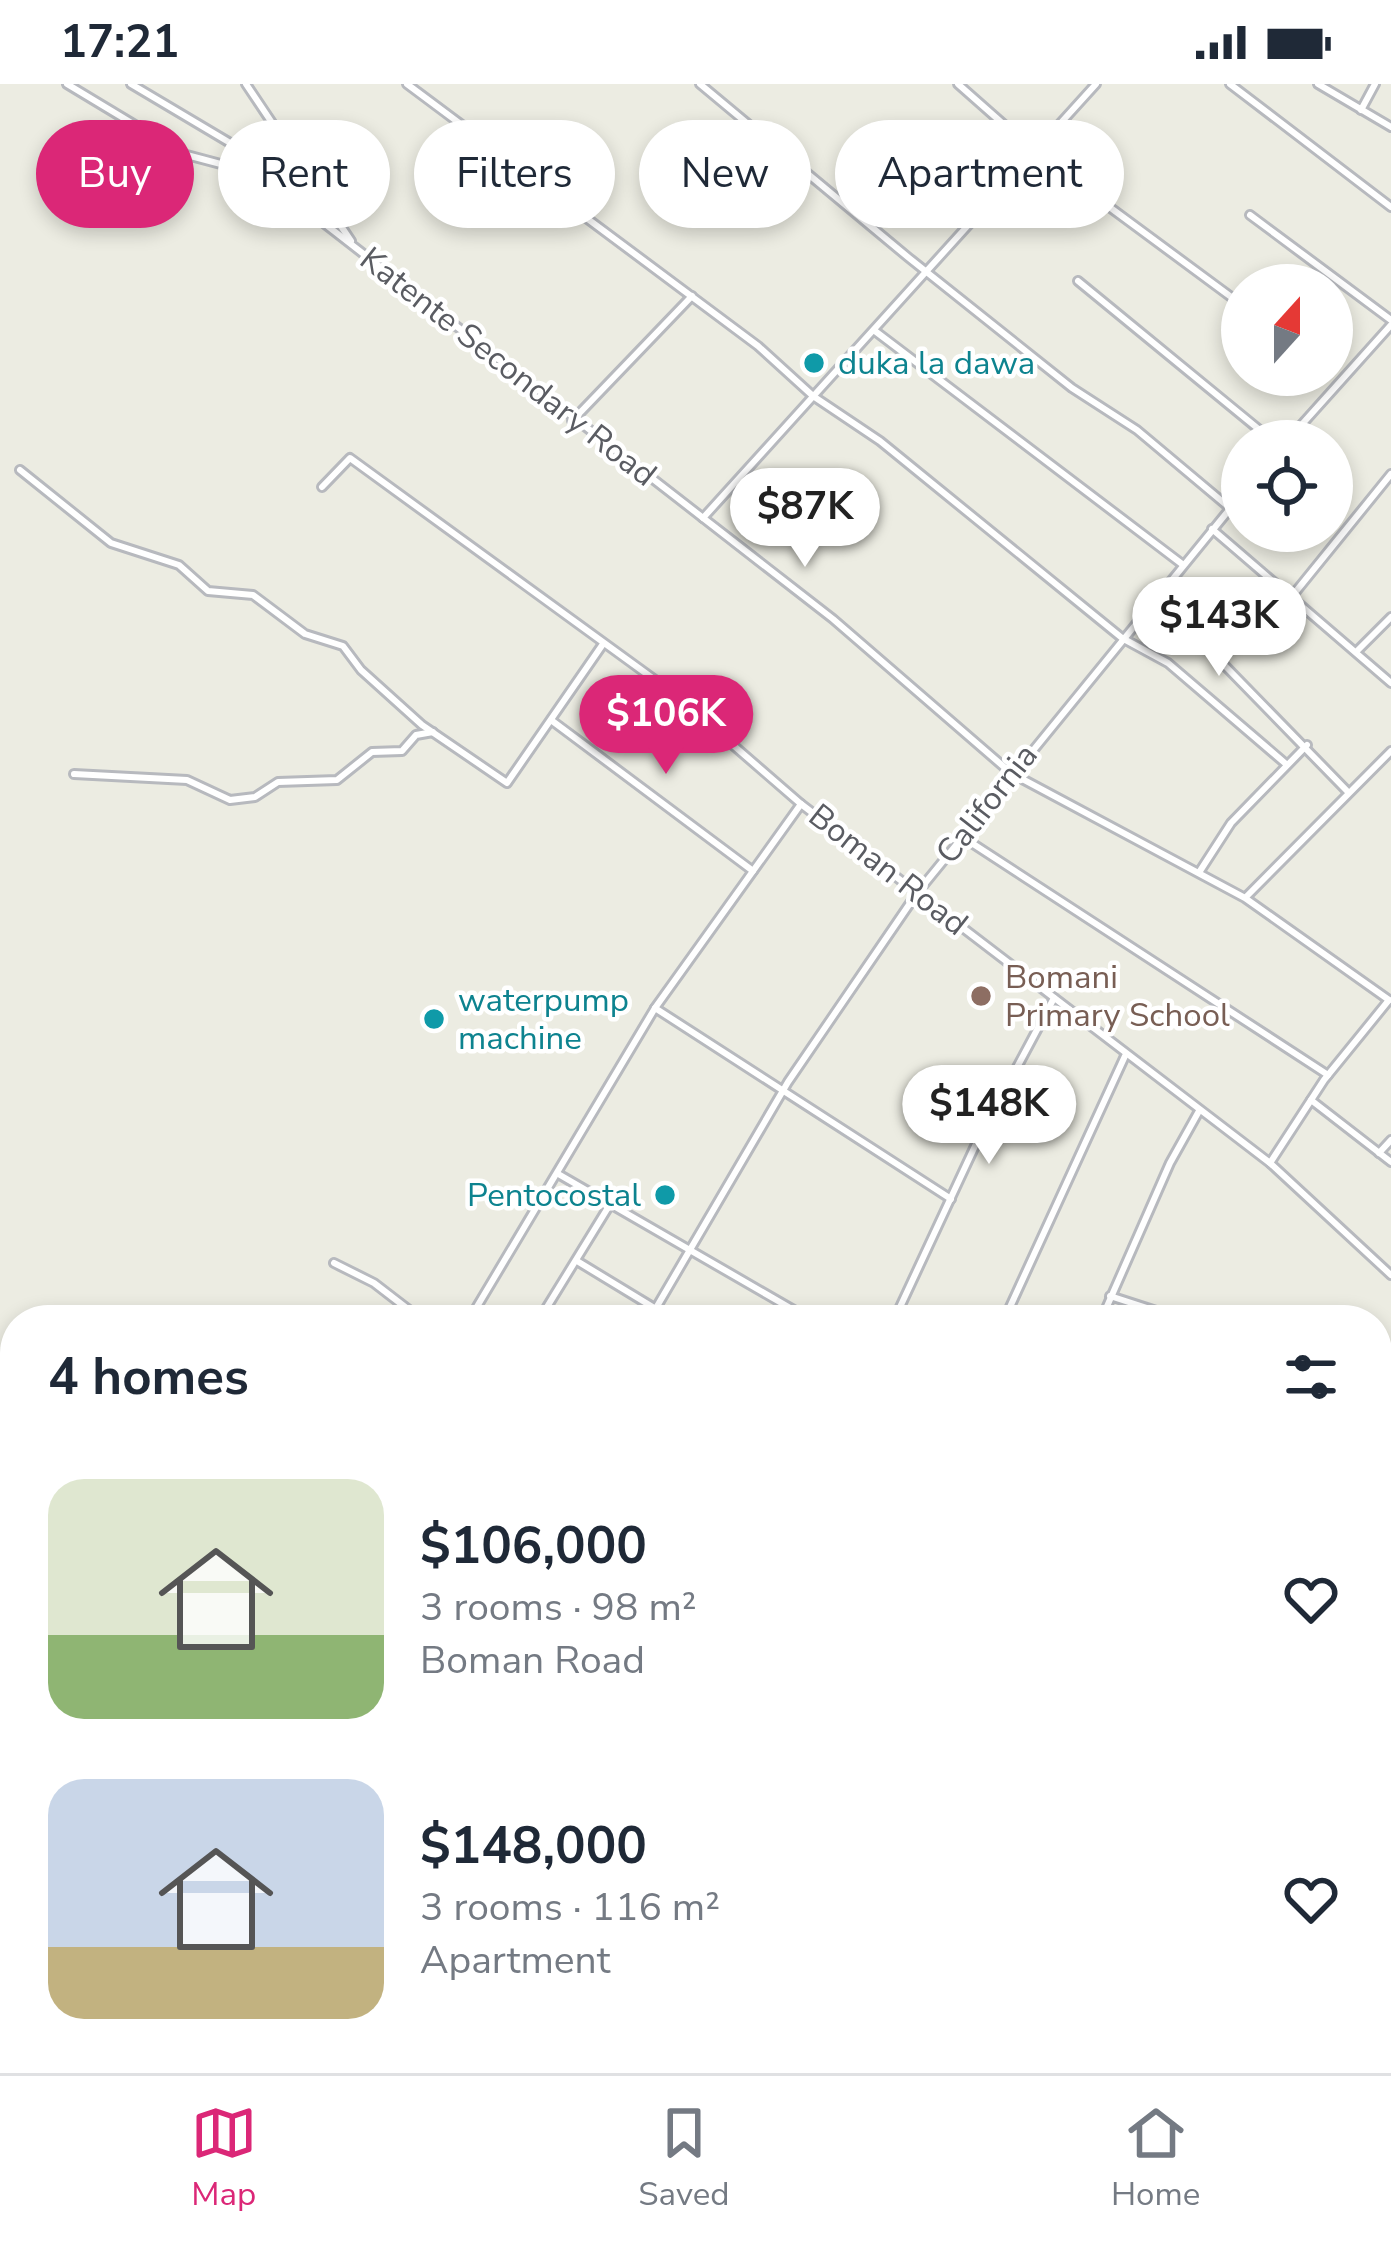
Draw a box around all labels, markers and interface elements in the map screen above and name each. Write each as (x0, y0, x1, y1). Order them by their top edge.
text: 17:21 (60, 12, 179, 73)
chip: Buy (36, 120, 194, 228)
chip: Rent (218, 120, 390, 228)
chip: Filters (414, 120, 615, 228)
chip: New (639, 120, 811, 228)
chip: Apartment (835, 120, 1124, 228)
street label: Katente Secondary Road (350, 237, 666, 497)
north arrow (1221, 264, 1353, 396)
map controls (1221, 264, 1353, 552)
place label: duka la dawa (838, 341, 1035, 386)
marker: duka la dawa (801, 350, 827, 376)
button: locate (1221, 420, 1353, 552)
pin: $87K (734, 468, 876, 570)
text: $87K (757, 480, 853, 533)
pin: $143K (1135, 577, 1303, 679)
text: $143K (1159, 589, 1279, 642)
pin: $106K (582, 675, 750, 777)
text: $106K (606, 687, 726, 740)
street label: California (926, 735, 1048, 873)
street label: Boman Road (799, 794, 977, 946)
place label: Bomani Primary School (1005, 955, 1230, 1038)
place label: waterpump machine (458, 978, 629, 1061)
marker: Bomani Primary School (968, 983, 994, 1009)
marker: waterpump machine (421, 1006, 447, 1032)
pin: $148K (905, 1065, 1073, 1167)
text: $148K (929, 1077, 1049, 1130)
place label: Pentocostal (467, 1173, 641, 1218)
marker: Pentocostal (652, 1182, 678, 1208)
text: 4 homes (48, 1342, 249, 1412)
icon: filters (1278, 1344, 1344, 1410)
text: $106,000 (420, 1511, 647, 1581)
icon: home (144, 1527, 288, 1671)
icon: heart (1278, 1566, 1344, 1632)
text: 3 rooms · 98 m² (420, 1581, 697, 1634)
text: Boman Road (420, 1634, 645, 1687)
text: $148,000 (420, 1811, 647, 1881)
icon: home (144, 1827, 288, 1971)
icon: heart (1278, 1866, 1344, 1932)
text: 3 rooms · 116 m² (420, 1881, 720, 1934)
text: Apartment (420, 1934, 610, 1987)
tab: Map (191, 2100, 257, 2217)
tab: Saved (638, 2100, 729, 2217)
tab: Home (1111, 2100, 1200, 2217)

